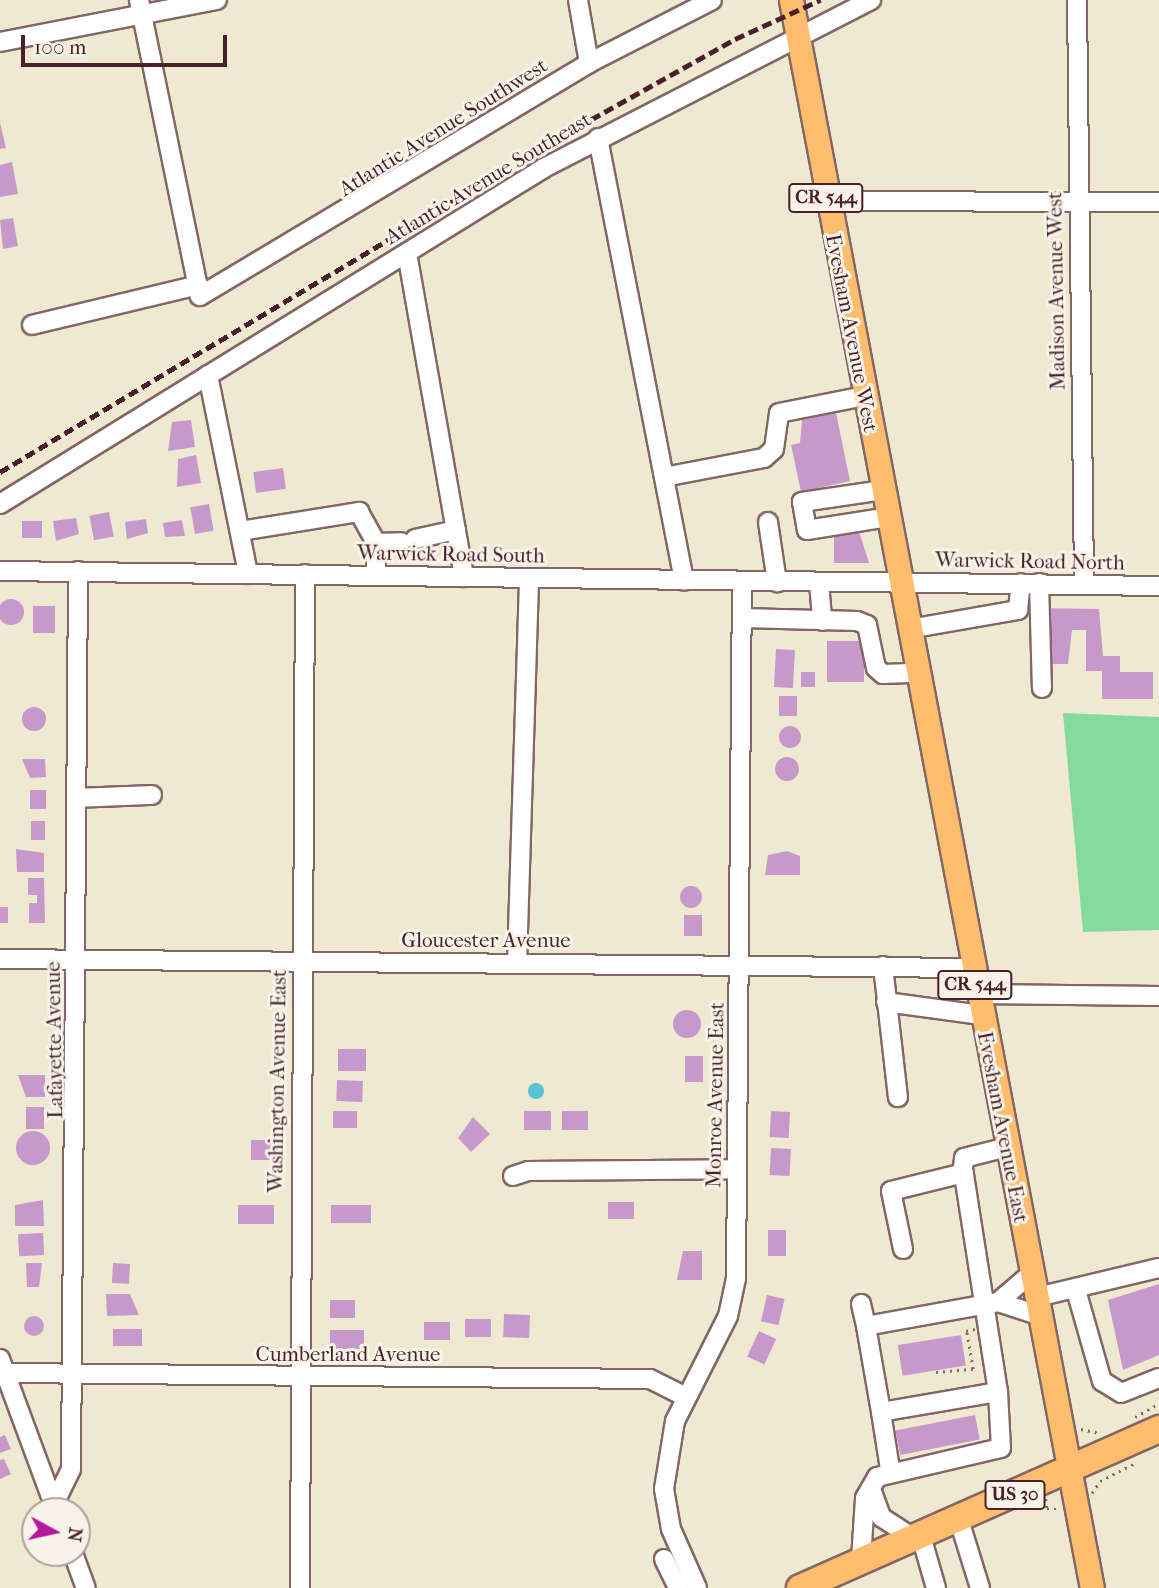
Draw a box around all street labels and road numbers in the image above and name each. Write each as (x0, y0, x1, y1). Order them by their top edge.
street label: Atlantic Avenue Southwest (334, 52, 552, 202)
street label: Atlantic Avenue Southeast (380, 106, 596, 250)
road number: CR 544 (788, 182, 864, 214)
street label: Madison Avenue West (1042, 191, 1070, 391)
street label: Evesham Avenue West (820, 232, 884, 434)
street label: Warwick Road South (357, 540, 545, 568)
street label: Warwick Road North (935, 547, 1125, 575)
street label: Gloucester Avenue (401, 927, 571, 953)
street label: Lafayette Avenue (40, 961, 68, 1119)
street label: Washington Avenue East (262, 969, 292, 1193)
road number: CR 544 (936, 970, 1014, 1001)
street label: Monroe Avenue East (701, 1002, 729, 1188)
street label: Evesham Avenue East (972, 1029, 1034, 1225)
street label: Cumberland Avenue (256, 1341, 440, 1367)
road number: US 30 (984, 1480, 1046, 1511)

